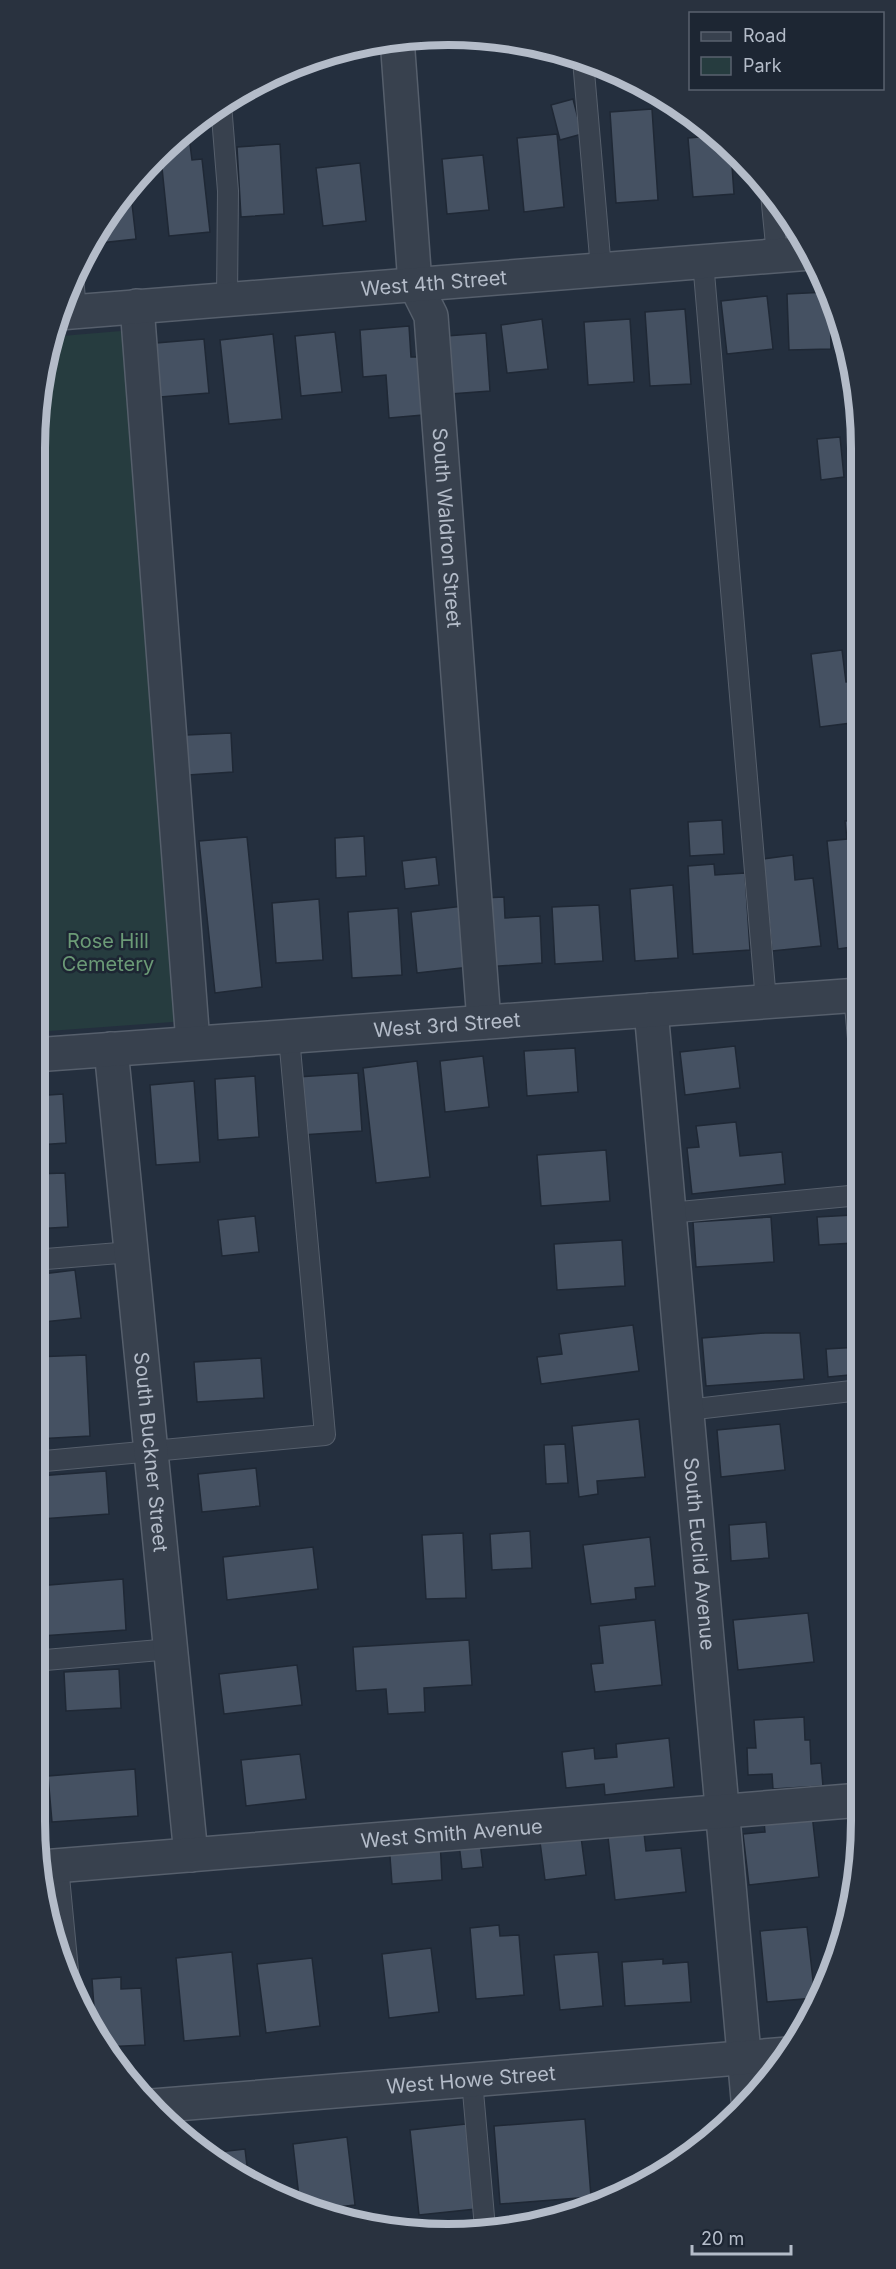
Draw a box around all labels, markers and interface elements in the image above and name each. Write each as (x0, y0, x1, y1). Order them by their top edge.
legend (689, 12, 884, 90)
text: Road (743, 25, 786, 46)
text: Park (743, 55, 782, 76)
street label: West 4th Street (360, 265, 508, 301)
street label: South Waldron Street (427, 427, 466, 629)
park label: Rose Hill Cemetery (62, 929, 154, 976)
street label: West 3rd Street (373, 1008, 522, 1042)
street label: South Buckner Street (129, 1351, 173, 1554)
street label: South Euclid Avenue (679, 1456, 720, 1651)
street label: West Smith Avenue (360, 1814, 544, 1853)
street label: West Howe Street (386, 2061, 557, 2099)
scale bar (692, 2218, 791, 2256)
text: 20 m (701, 2228, 744, 2249)

